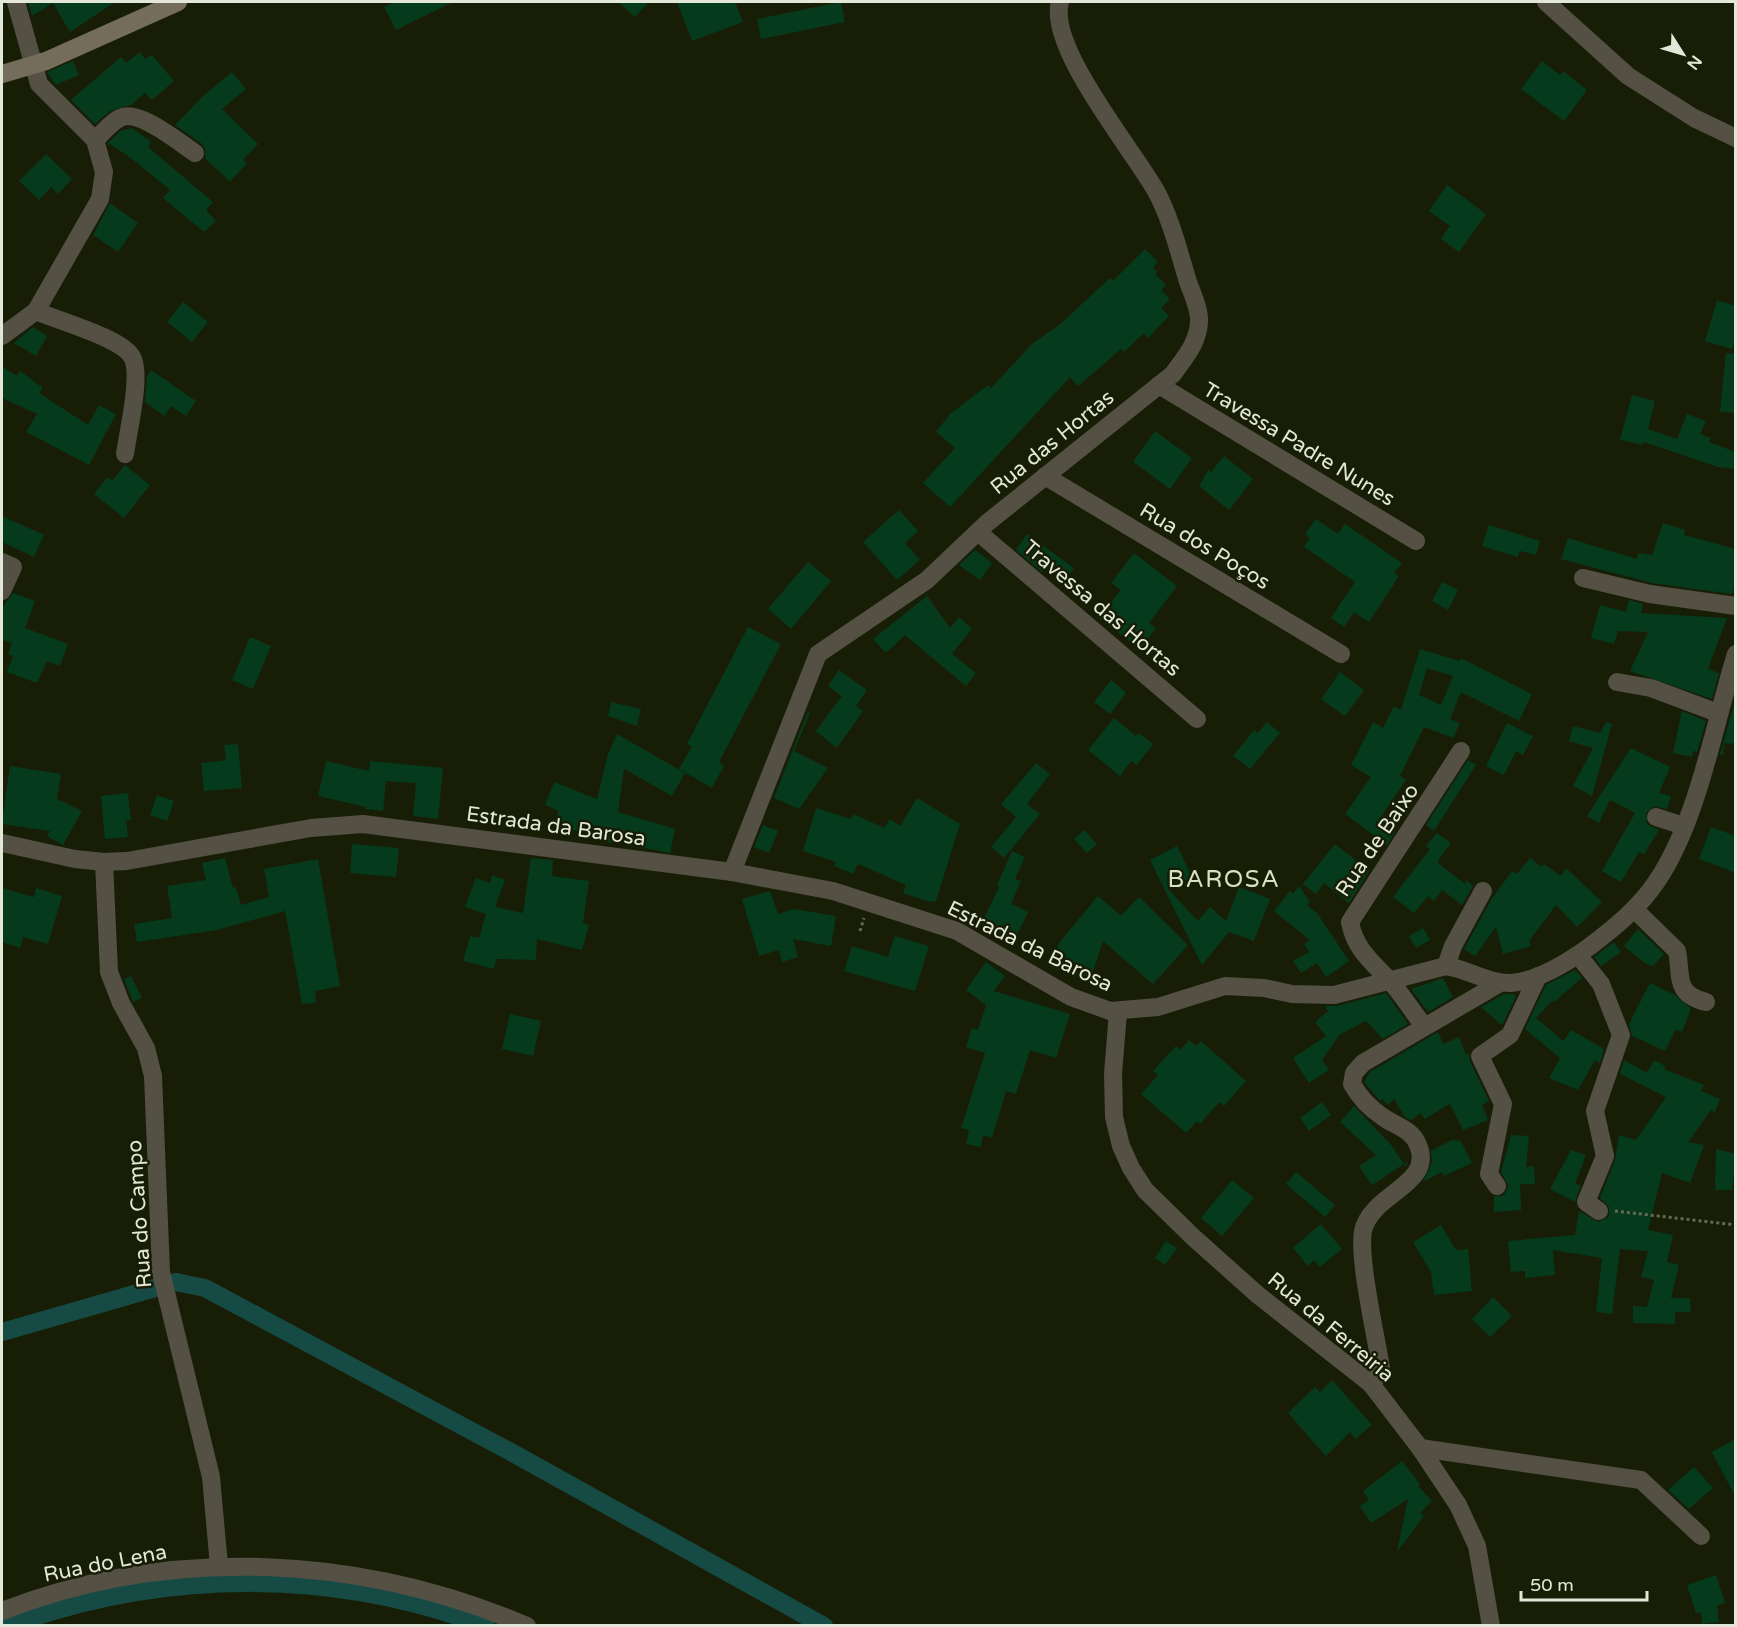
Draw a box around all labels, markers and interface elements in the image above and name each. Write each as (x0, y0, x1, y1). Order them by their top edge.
north arrow (1653, 24, 1713, 84)
text: N (1682, 51, 1706, 74)
street label: Travessa Padre Nunes (1198, 377, 1399, 512)
street label: Rua das Hortas (985, 385, 1119, 500)
street label: Rua dos Poços (1135, 498, 1274, 595)
street label: Travessa das Hortas (1018, 535, 1186, 682)
street label: Rua de Baixo (1330, 779, 1424, 902)
street label: Estrada da Barosa (465, 802, 647, 851)
district label: BAROSA (1168, 865, 1280, 894)
street label: Estrada da Barosa (943, 896, 1117, 997)
street label: Rua do Campo (122, 1139, 157, 1289)
street label: Rua da Ferreiria (1262, 1267, 1399, 1388)
street label: Rua do Lena (41, 1539, 169, 1588)
scale bar (1521, 1564, 1647, 1602)
text: 50 m (1530, 1574, 1574, 1596)

